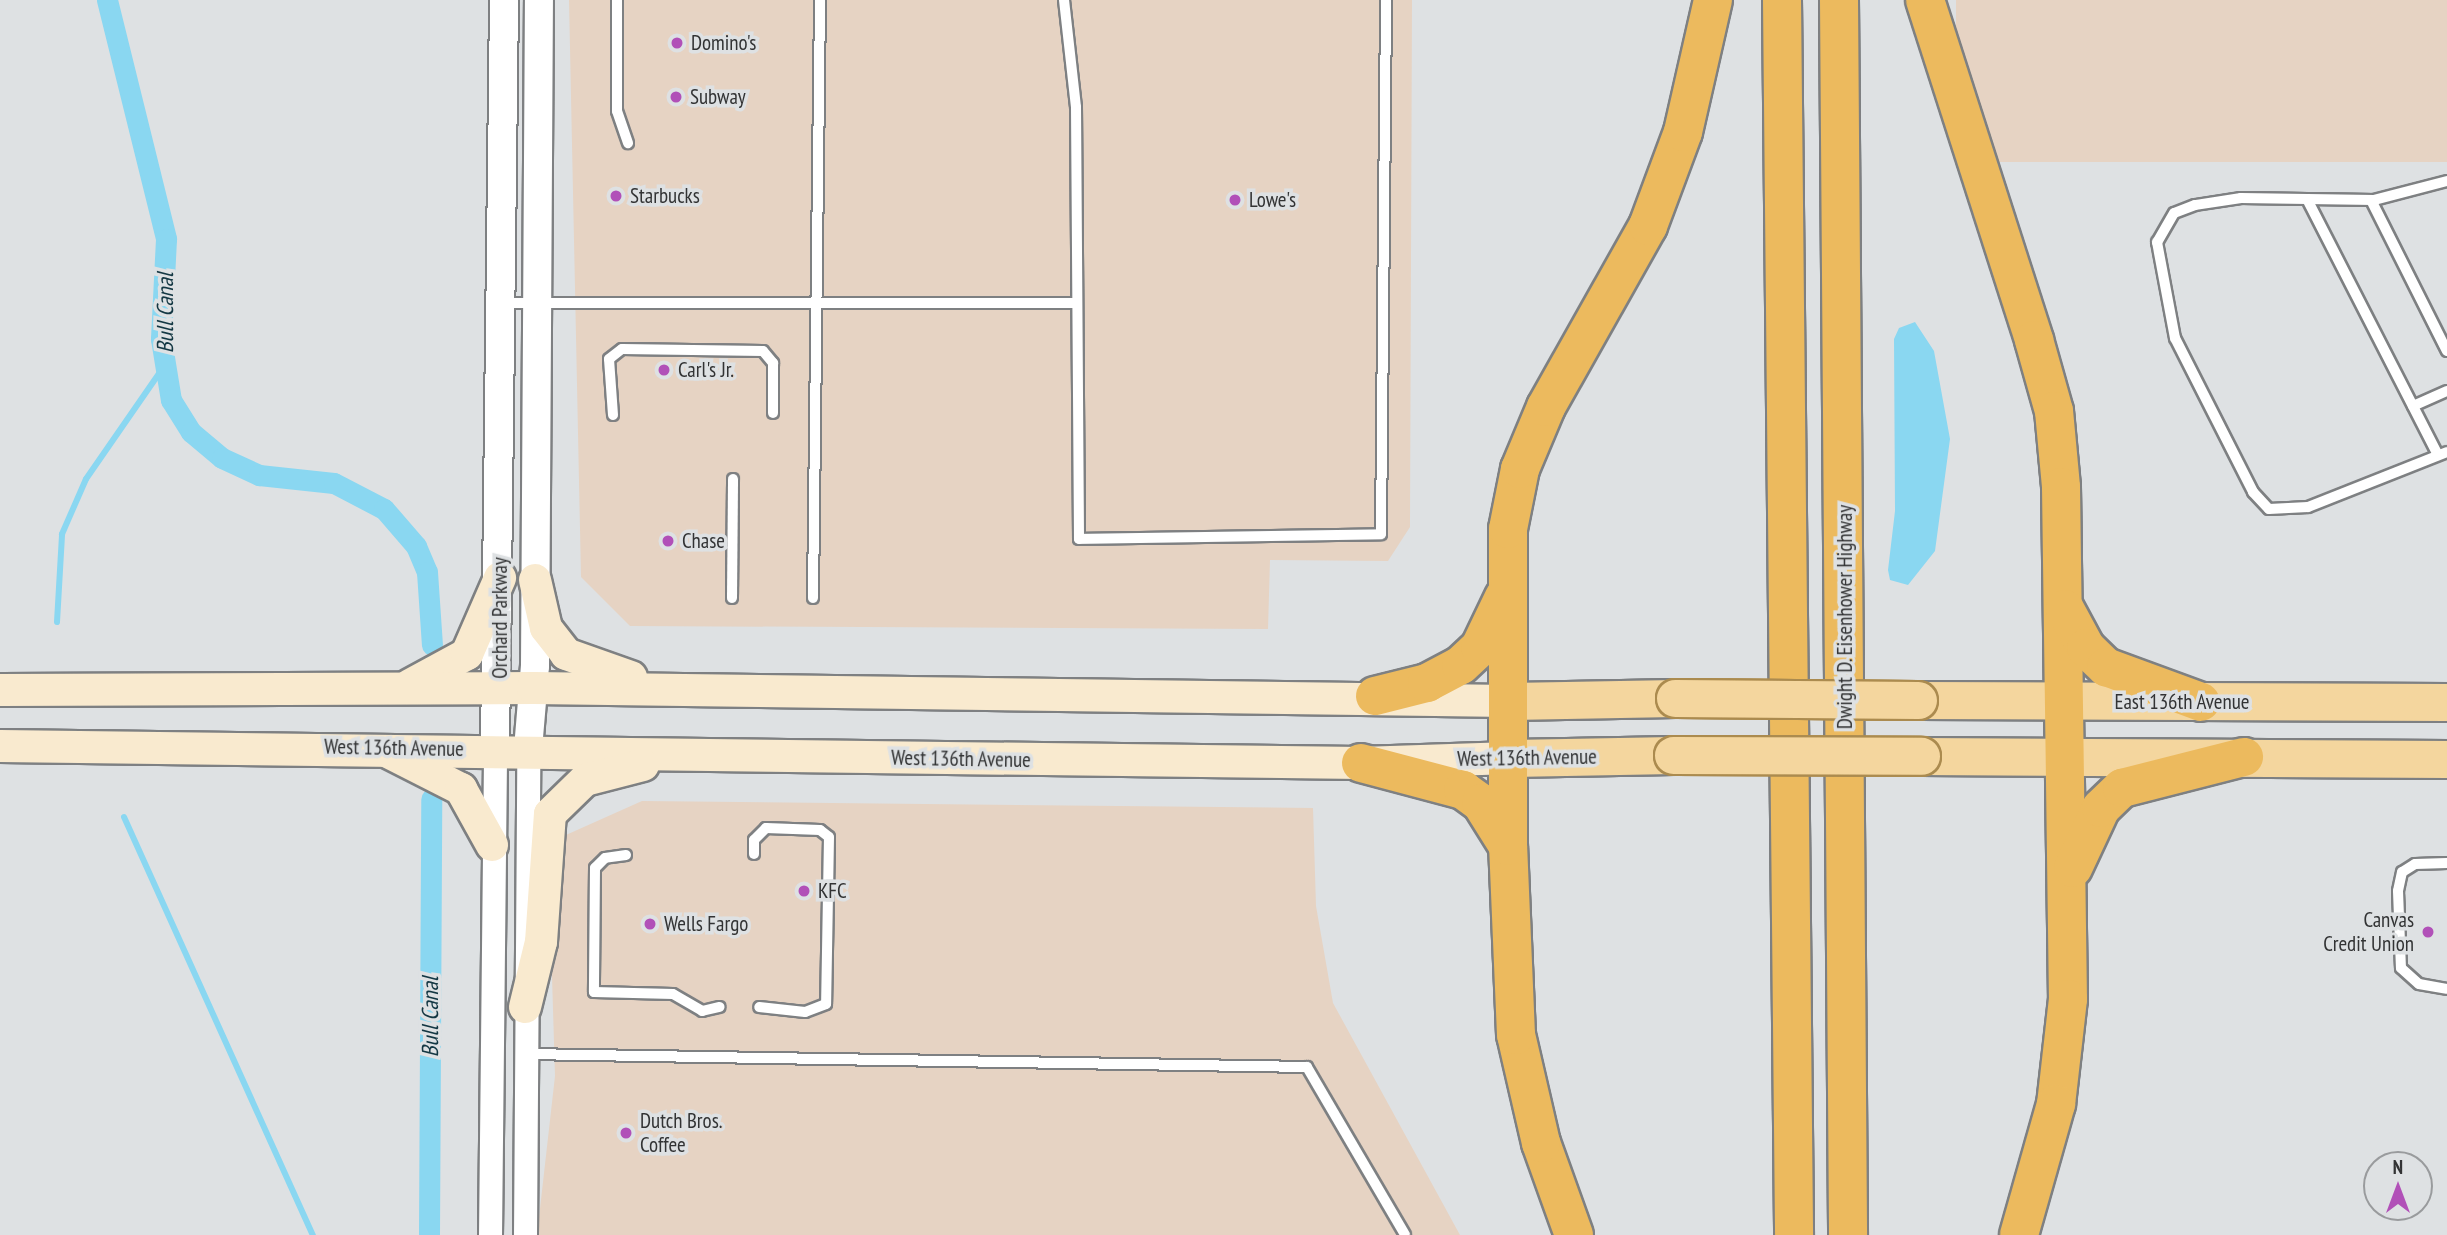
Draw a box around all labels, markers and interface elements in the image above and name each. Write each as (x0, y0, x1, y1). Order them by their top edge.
place label: Domino's (691, 30, 756, 56)
marker: Domino's (669, 35, 685, 51)
place label: Subway (690, 84, 746, 110)
marker: Subway (668, 89, 684, 105)
place label: Starbucks (630, 183, 700, 209)
place label: Lowe's (1249, 187, 1296, 213)
marker: Starbucks (608, 188, 624, 204)
marker: Lowe's (1227, 192, 1243, 208)
water label: Bull Canal (151, 273, 179, 353)
place label: Carl's Jr. (678, 357, 734, 383)
marker: Carl's Jr. (656, 362, 672, 378)
street label: Dwight D. Eisenhower Highway (1832, 504, 1858, 730)
place label: Chase (682, 528, 725, 554)
marker: Chase (660, 533, 676, 549)
street label: Orchard Parkway (487, 557, 513, 679)
street label: East 136th Avenue (2114, 689, 2250, 715)
street label: West 136th Avenue (324, 734, 464, 762)
street label: West 136th Avenue (1457, 744, 1597, 772)
street label: West 136th Avenue (891, 745, 1031, 773)
place label: KFC (818, 878, 847, 904)
marker: KFC (796, 883, 812, 899)
place label: Canvas Credit Union (2323, 907, 2414, 957)
place label: Wells Fargo (664, 911, 748, 937)
marker: Wells Fargo (642, 916, 658, 932)
marker: Canvas Credit Union (2420, 924, 2436, 940)
water label: Bull Canal (416, 977, 444, 1057)
place label: Dutch Bros. Coffee (640, 1108, 722, 1158)
marker: Dutch Bros. Coffee (618, 1125, 634, 1141)
north arrow (2363, 1151, 2433, 1221)
text: N (2393, 1155, 2403, 1179)

